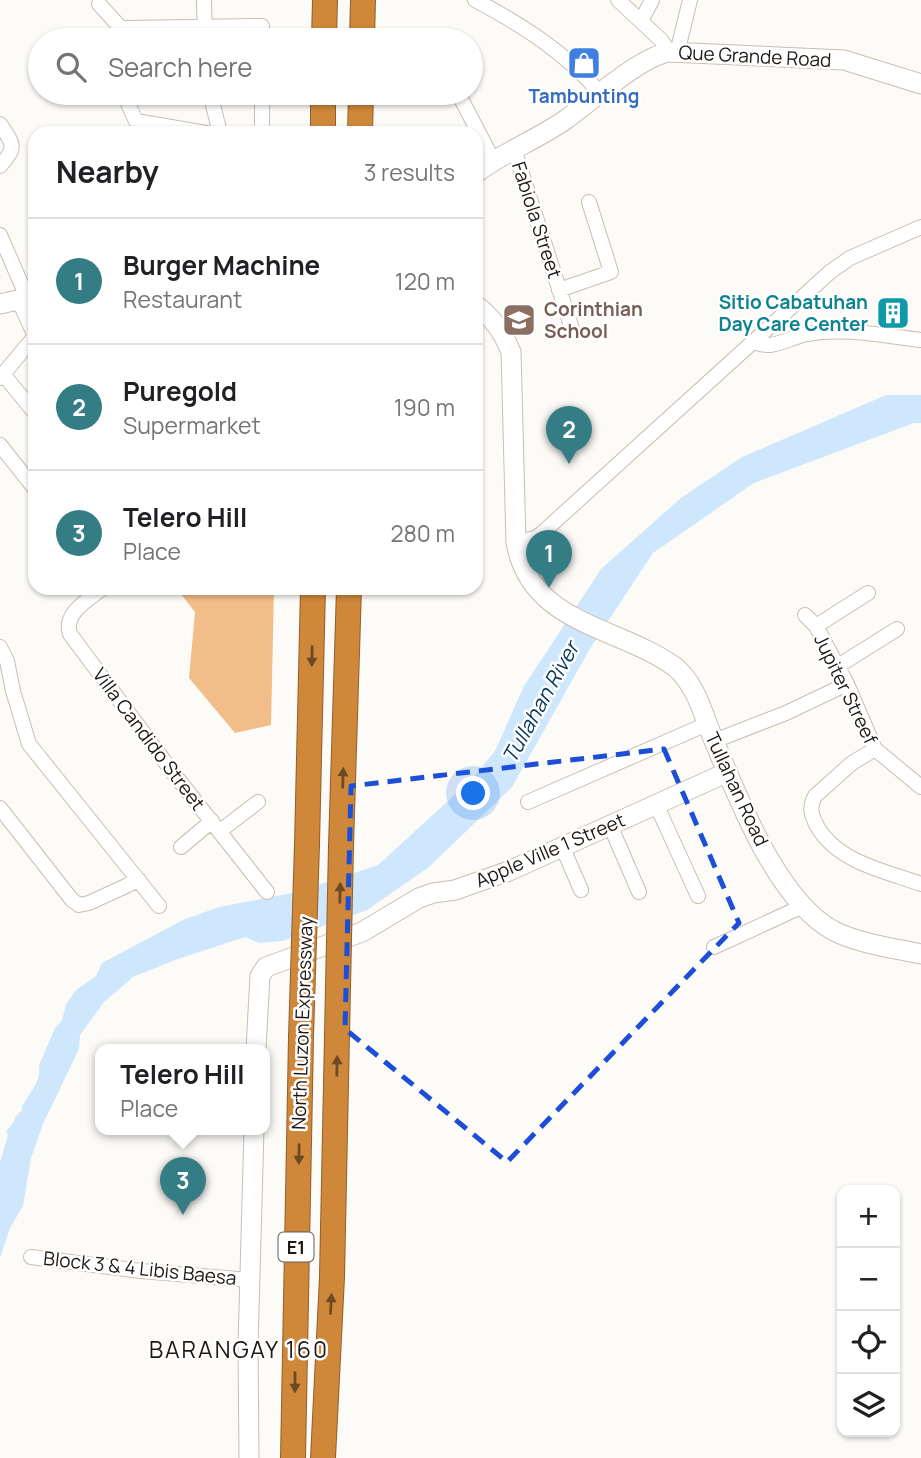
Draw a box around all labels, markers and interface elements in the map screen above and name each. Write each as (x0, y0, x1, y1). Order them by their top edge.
search box (28, 28, 483, 105)
street label: Que Grande Road (678, 39, 832, 73)
shop icon: Tambunting (565, 44, 603, 82)
icon: search (52, 48, 90, 86)
text: Search here (108, 49, 253, 85)
place label: Tambunting (529, 83, 639, 109)
text: Nearby (56, 151, 159, 192)
text: 3 results (364, 156, 455, 188)
street label: Fabiola Street (506, 158, 568, 282)
text: Burger Machine (123, 247, 320, 283)
text: 1 (74, 265, 84, 297)
text: 120 m (395, 265, 455, 297)
text: Restaurant (123, 283, 242, 315)
place label: Sitio Cabatuhan Day Care Center (718, 289, 868, 337)
building icon: Sitio Cabatuhan Day Care Center (874, 294, 912, 332)
place label: Corinthian School (544, 296, 643, 344)
school or university icon: Corinthian School (500, 301, 538, 339)
text: Puregold (123, 373, 237, 409)
text: 2 (72, 391, 86, 423)
text: 190 m (394, 391, 455, 423)
pin: 2 (546, 406, 592, 464)
text: Supermarket (123, 409, 261, 441)
text: Telero Hill (123, 499, 247, 535)
text: 3 (72, 517, 86, 549)
text: 280 m (390, 517, 455, 549)
pin: 1 (526, 530, 572, 588)
text: Place (123, 535, 181, 567)
street label: Jupiter Streef (808, 630, 884, 749)
water label: Tullahan River (495, 634, 586, 768)
one-way arrow (306, 645, 317, 667)
street label: Villa Candido Street (87, 663, 211, 815)
street label: Tullahan Road (699, 728, 775, 850)
one-way arrow (338, 766, 349, 788)
your location (456, 776, 490, 810)
street label: Apple Ville 1 Street (471, 807, 629, 893)
one-way arrow (335, 882, 346, 904)
street label: North Luzon Expressway (285, 916, 319, 1130)
popup (95, 1044, 270, 1135)
one-way arrow (331, 1054, 342, 1076)
text: Telero Hill (120, 1056, 245, 1092)
text: Place (120, 1092, 178, 1124)
one-way arrow (293, 1143, 304, 1165)
pin: 3 (160, 1157, 206, 1215)
map controls (837, 1185, 900, 1437)
button: + (837, 1185, 900, 1248)
road number: E1 (278, 1232, 314, 1262)
street label: Block 3 & 4 Libis Baesa (42, 1245, 238, 1291)
button: − (837, 1248, 900, 1311)
one-way arrow (325, 1293, 336, 1315)
button: locate (837, 1311, 900, 1374)
district label: BARANGAY 160 (149, 1333, 329, 1365)
one-way arrow (289, 1371, 301, 1393)
button: layers (837, 1374, 900, 1437)

